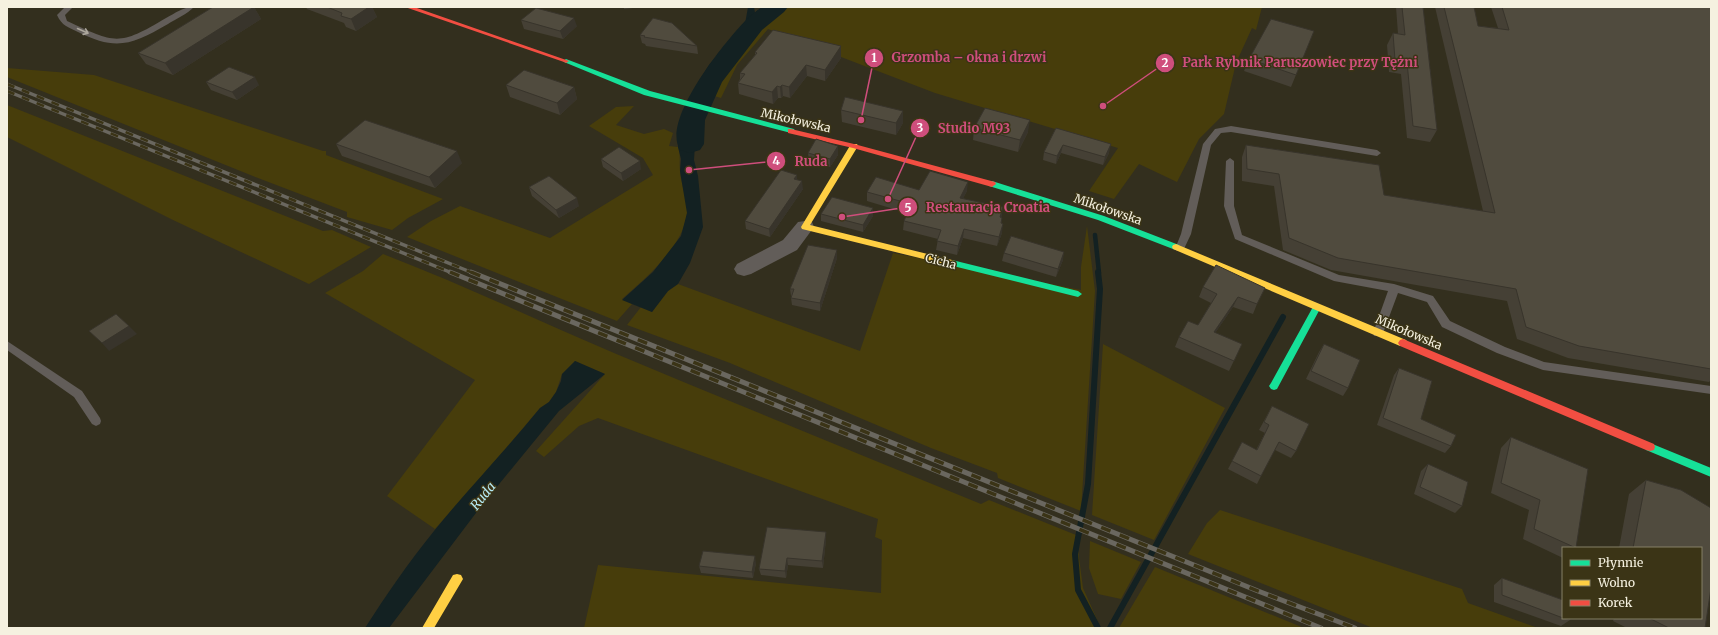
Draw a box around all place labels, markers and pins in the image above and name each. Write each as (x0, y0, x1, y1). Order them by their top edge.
callout: Grzomba – okna i drzwi (864, 45, 1055, 70)
callout: Park Rybnik Paruszowiec przy Tężni (1155, 50, 1426, 75)
callout: Studio M93 (910, 116, 1018, 141)
callout: Ruda (766, 149, 835, 174)
callout: Restauracja Croatia (898, 195, 1058, 220)

